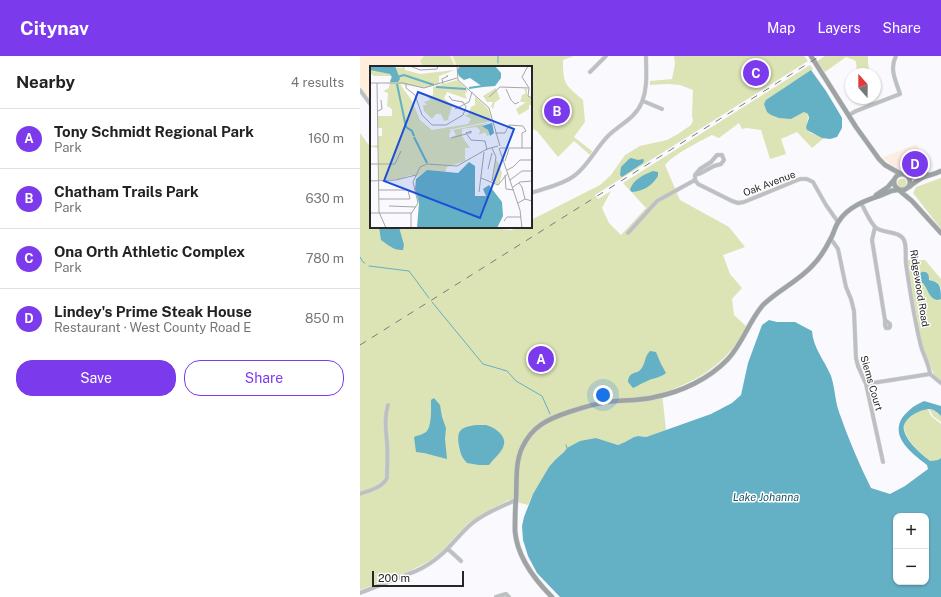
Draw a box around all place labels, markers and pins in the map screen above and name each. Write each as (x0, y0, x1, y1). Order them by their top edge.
pin: C (743, 58, 769, 88)
pin: B (544, 96, 570, 126)
pin: D (902, 149, 928, 179)
pin: A (528, 344, 554, 374)

